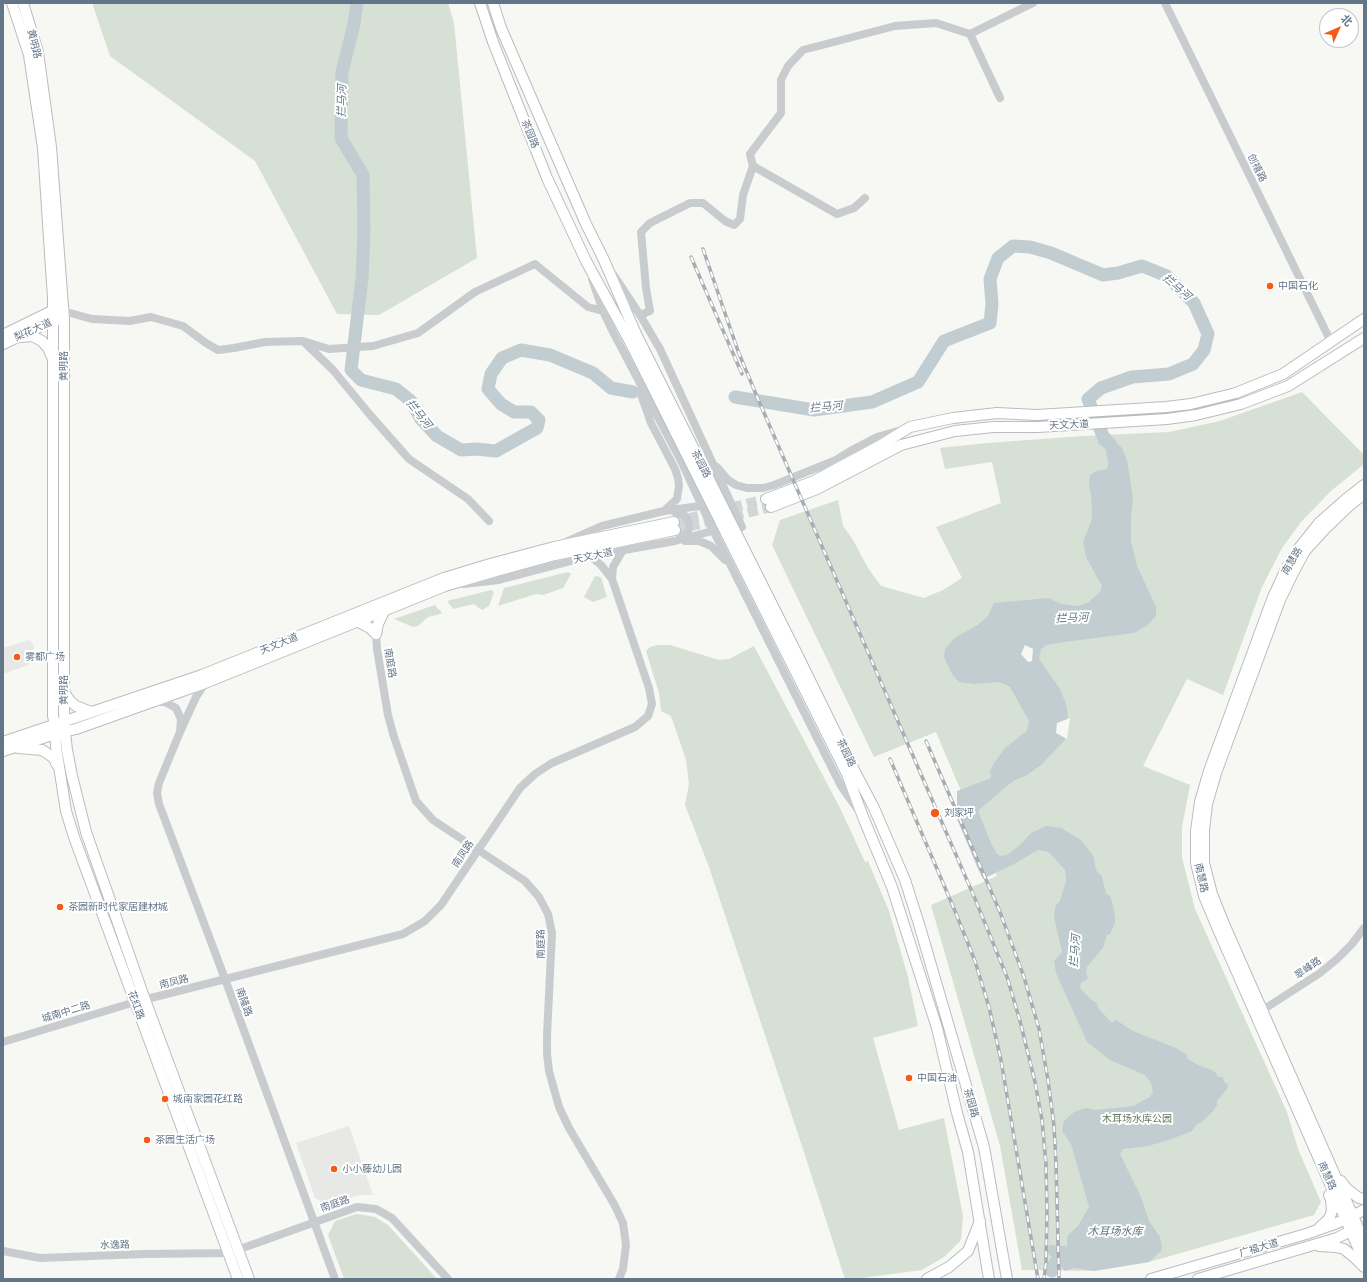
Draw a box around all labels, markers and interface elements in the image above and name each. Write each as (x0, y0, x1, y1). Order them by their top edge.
north arrow (1319, 8, 1359, 48)
text: 北 (1339, 12, 1355, 28)
street label: 黄明路 (25, 28, 43, 60)
water label: 拦马河 (335, 84, 349, 118)
street label: 茶园路 (519, 118, 541, 150)
street label: 创禧路 (1245, 152, 1269, 184)
water label: 拦马河 (1160, 271, 1194, 303)
place label: 中国石化 (1278, 280, 1318, 292)
marker: 中国石化 (1265, 281, 1275, 291)
street label: 梨花大道 (12, 316, 54, 344)
street label: 黄明路 (58, 351, 70, 381)
water label: 拦马河 (404, 397, 434, 431)
water label: 拦马河 (809, 399, 843, 415)
street label: 天文大道 (1049, 418, 1089, 432)
street label: 茶园路 (689, 448, 713, 480)
street label: 南慧路 (1279, 545, 1305, 577)
street label: 天文大道 (572, 546, 614, 566)
water label: 拦马河 (1055, 611, 1089, 625)
street label: 天文大道 (258, 631, 300, 657)
street label: 南庭路 (382, 647, 398, 679)
place label: 雾都广场 (25, 651, 65, 663)
marker: 雾都广场 (12, 652, 22, 662)
street label: 黄明路 (58, 675, 70, 705)
street label: 茶园路 (834, 737, 858, 769)
marker: 刘家坪 (929, 807, 941, 819)
place label: 刘家坪 (944, 807, 974, 819)
street label: 南凤路 (450, 838, 476, 870)
street label: 南慧路 (1192, 862, 1210, 894)
place label: 茶园新时代家居建材城 (68, 901, 168, 913)
marker: 茶园新时代家居建材城 (55, 902, 65, 912)
street label: 南庭路 (535, 929, 547, 959)
water label: 拦马河 (1067, 934, 1083, 968)
street label: 翠峰路 (1292, 954, 1324, 982)
street label: 南凤路 (158, 973, 190, 991)
street label: 南隆路 (233, 986, 255, 1018)
street label: 花红路 (125, 989, 147, 1021)
street label: 城南中二路 (40, 999, 92, 1025)
place label: 中国石油 (917, 1072, 957, 1084)
marker: 中国石油 (904, 1073, 914, 1083)
street label: 茶园路 (961, 1087, 981, 1119)
place label: 城南家园花红路 (173, 1093, 243, 1105)
marker: 城南家园花红路 (160, 1094, 170, 1104)
park label: 木耳场水库公园 (1102, 1113, 1172, 1125)
place label: 茶园生活广场 (155, 1134, 215, 1146)
marker: 茶园生活广场 (142, 1135, 152, 1145)
street label: 南慧路 (1315, 1160, 1339, 1192)
place label: 小小藤幼儿园 (342, 1163, 402, 1175)
marker: 小小藤幼儿园 (329, 1164, 339, 1174)
street label: 南庭路 (319, 1193, 351, 1215)
water label: 木耳场水库 (1088, 1225, 1142, 1239)
street label: 广福大道 (1238, 1237, 1280, 1259)
street label: 水逸路 (100, 1238, 130, 1252)

